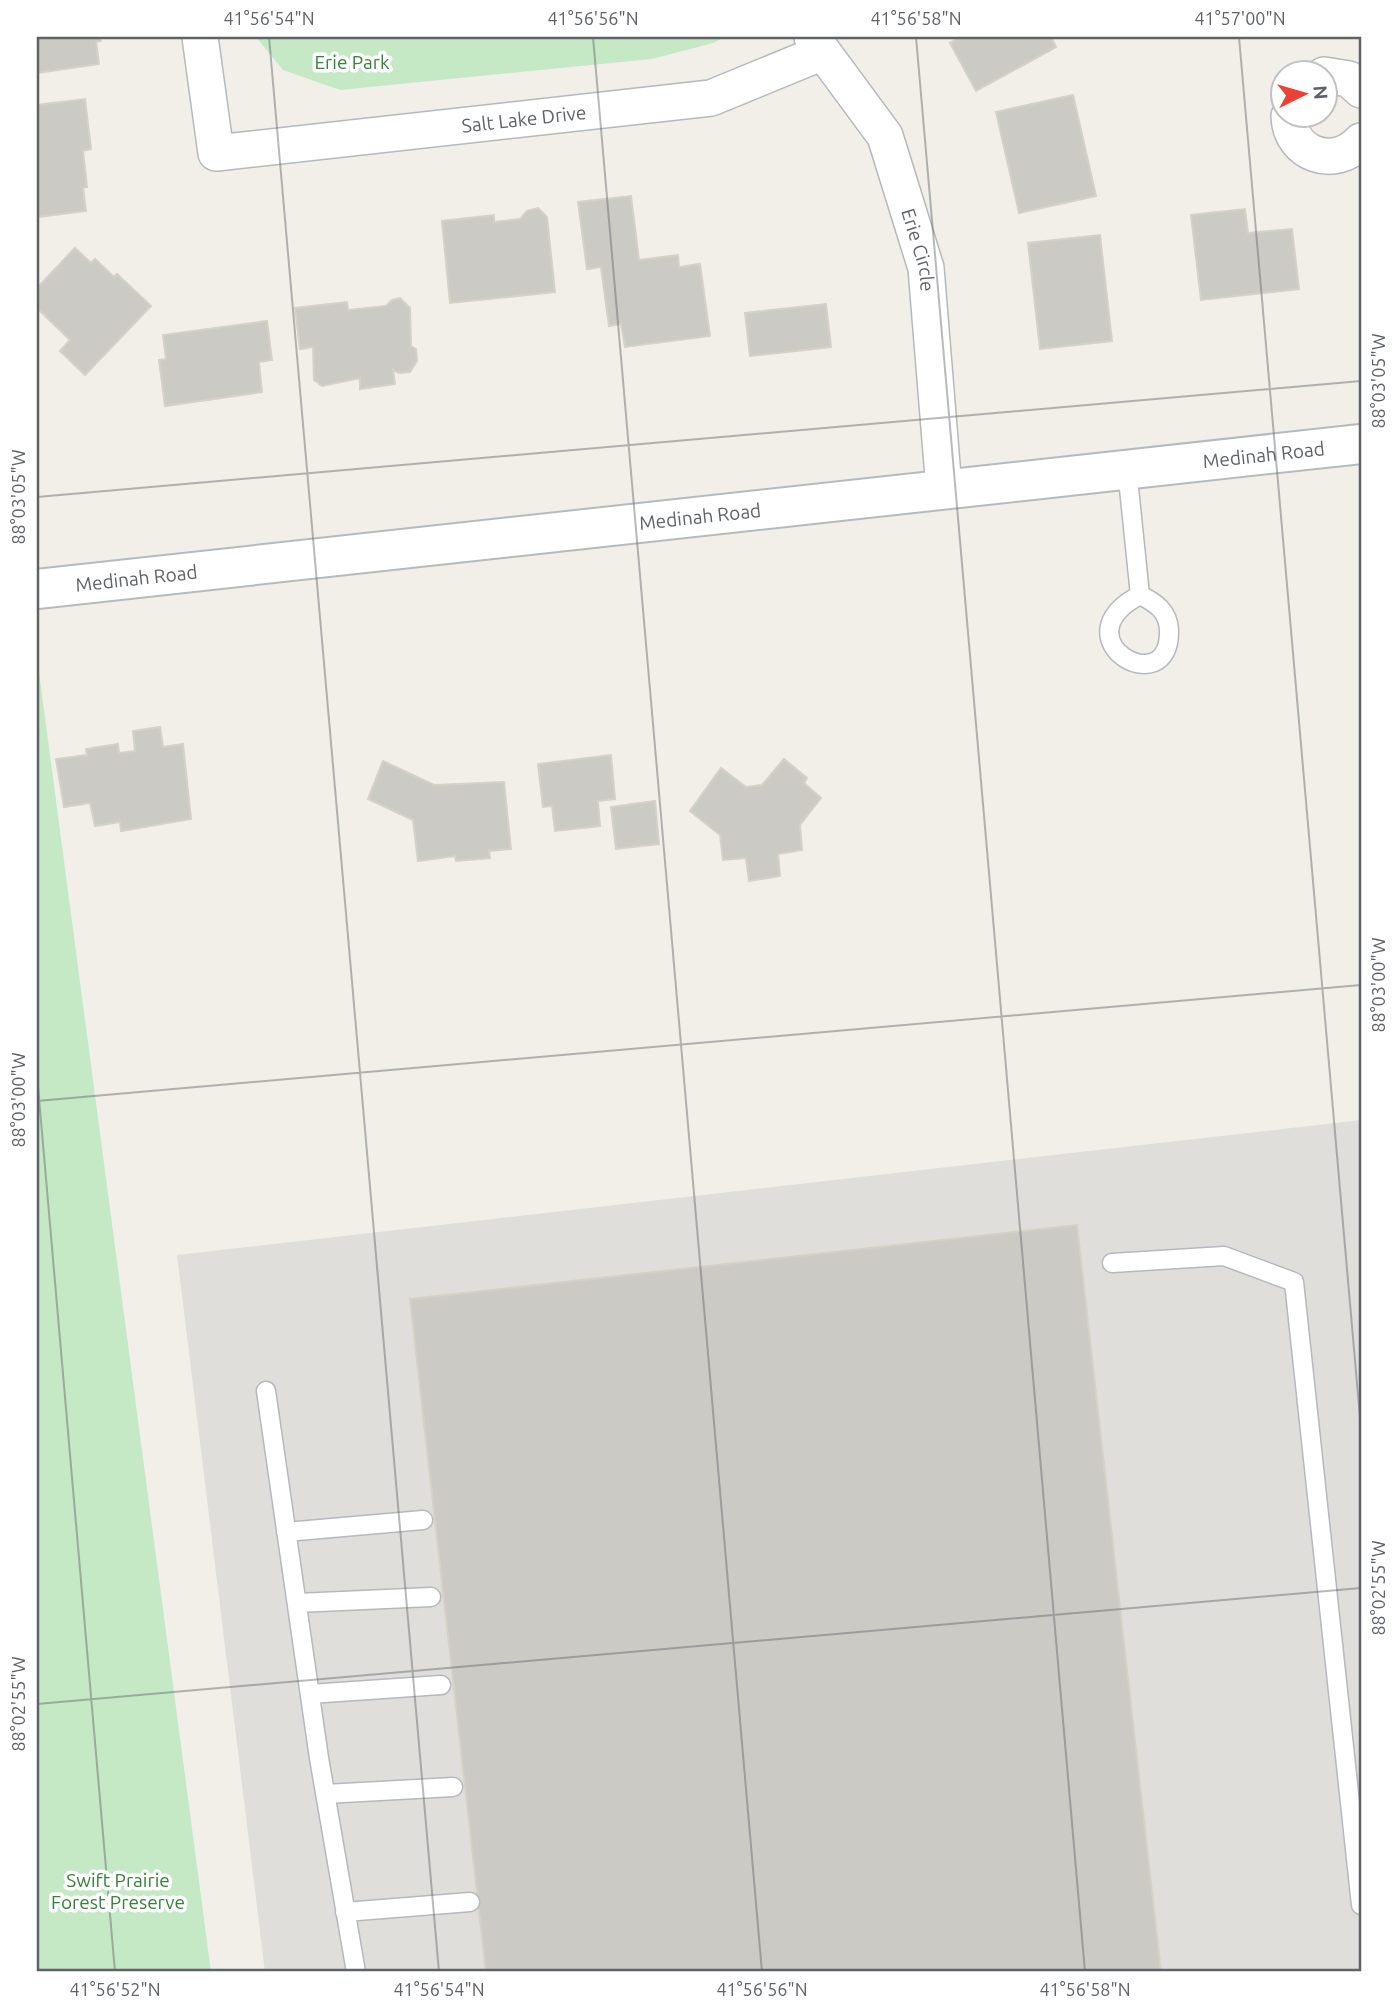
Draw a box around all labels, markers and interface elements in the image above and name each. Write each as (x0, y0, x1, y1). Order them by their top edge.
text: 41°56'54"N (223, 8, 315, 28)
text: 41°56'56"N (547, 8, 639, 28)
text: 41°56'58"N (870, 8, 962, 28)
text: 41°57'00"N (1194, 8, 1286, 28)
park label: Erie Park (314, 51, 390, 73)
north arrow (1268, 60, 1338, 130)
text: N (1309, 84, 1333, 101)
street label: Salt Lake Drive (461, 101, 587, 137)
street label: Erie Circle (897, 206, 939, 292)
text: 88°03'05"W (1368, 333, 1388, 429)
street label: Medinah Road (1202, 437, 1326, 472)
text: 88°03'05"W (8, 449, 28, 545)
street label: Medinah Road (638, 499, 762, 534)
street label: Medinah Road (74, 561, 198, 596)
text: 88°03'00"W (1368, 937, 1388, 1033)
text: 88°03'00"W (8, 1052, 28, 1148)
text: 88°02'55"W (1368, 1540, 1388, 1636)
text: 88°02'55"W (8, 1656, 28, 1752)
park label: Swift Prairie Forest Preserve (51, 1869, 185, 1913)
text: 41°56'52"N (69, 1979, 161, 1999)
text: 41°56'54"N (393, 1979, 485, 1999)
text: 41°56'56"N (716, 1979, 808, 1999)
text: 41°56'58"N (1039, 1979, 1131, 1999)

